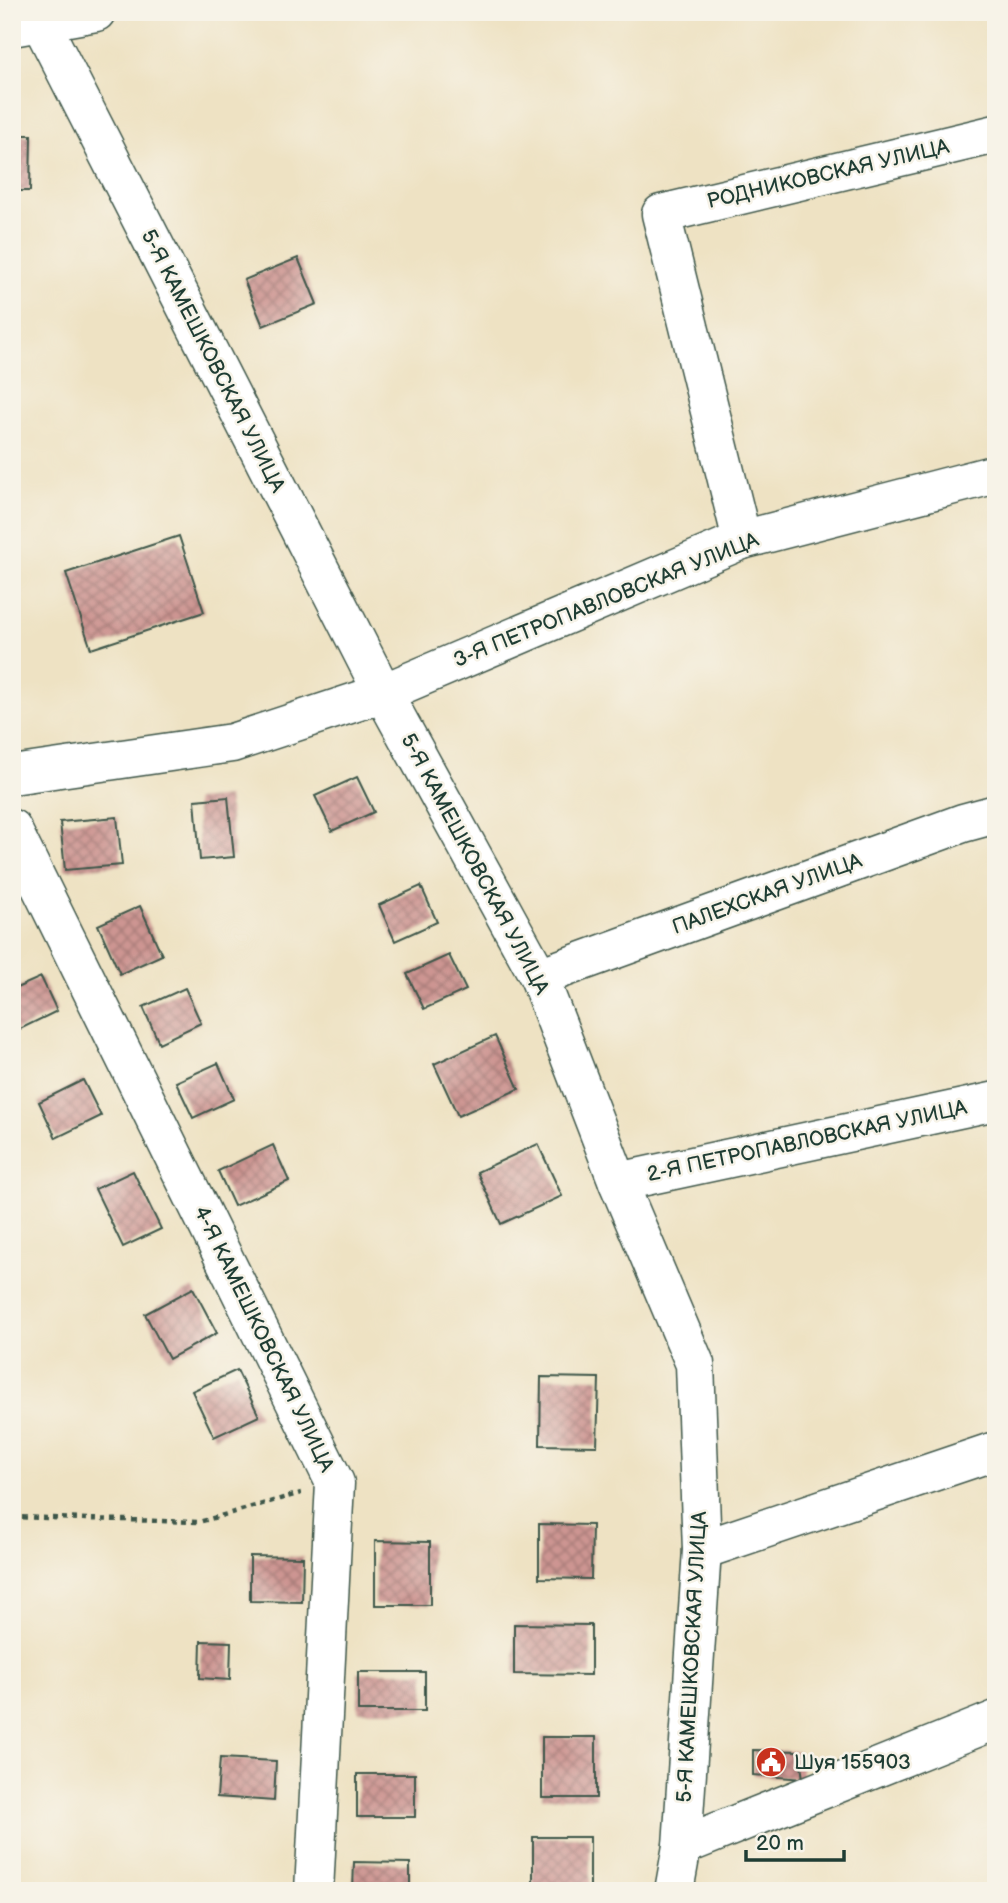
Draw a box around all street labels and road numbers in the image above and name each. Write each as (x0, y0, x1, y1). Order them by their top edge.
street label: РОДНИКОВСКАЯ УЛИЦА (705, 134, 952, 214)
street label: 5-Я КАМЕШКОВСКАЯ УЛИЦА (136, 225, 291, 497)
street label: 3-Я ПЕТРОПАВЛОВСКАЯ УЛИЦА (450, 527, 762, 673)
street label: 5-Я КАМЕШКОВСКАЯ УЛИЦА (395, 729, 555, 999)
street label: ПАЛЕХСКАЯ УЛИЦА (669, 848, 866, 940)
street label: 2-Я ПЕТРОПАВЛОВСКАЯ УЛИЦА (645, 1095, 969, 1187)
street label: 4-Я КАМЕШКОВСКАЯ УЛИЦА (189, 1202, 339, 1476)
street label: 5-Я КАМЕШКОВСКАЯ УЛИЦА (672, 1510, 712, 1803)

